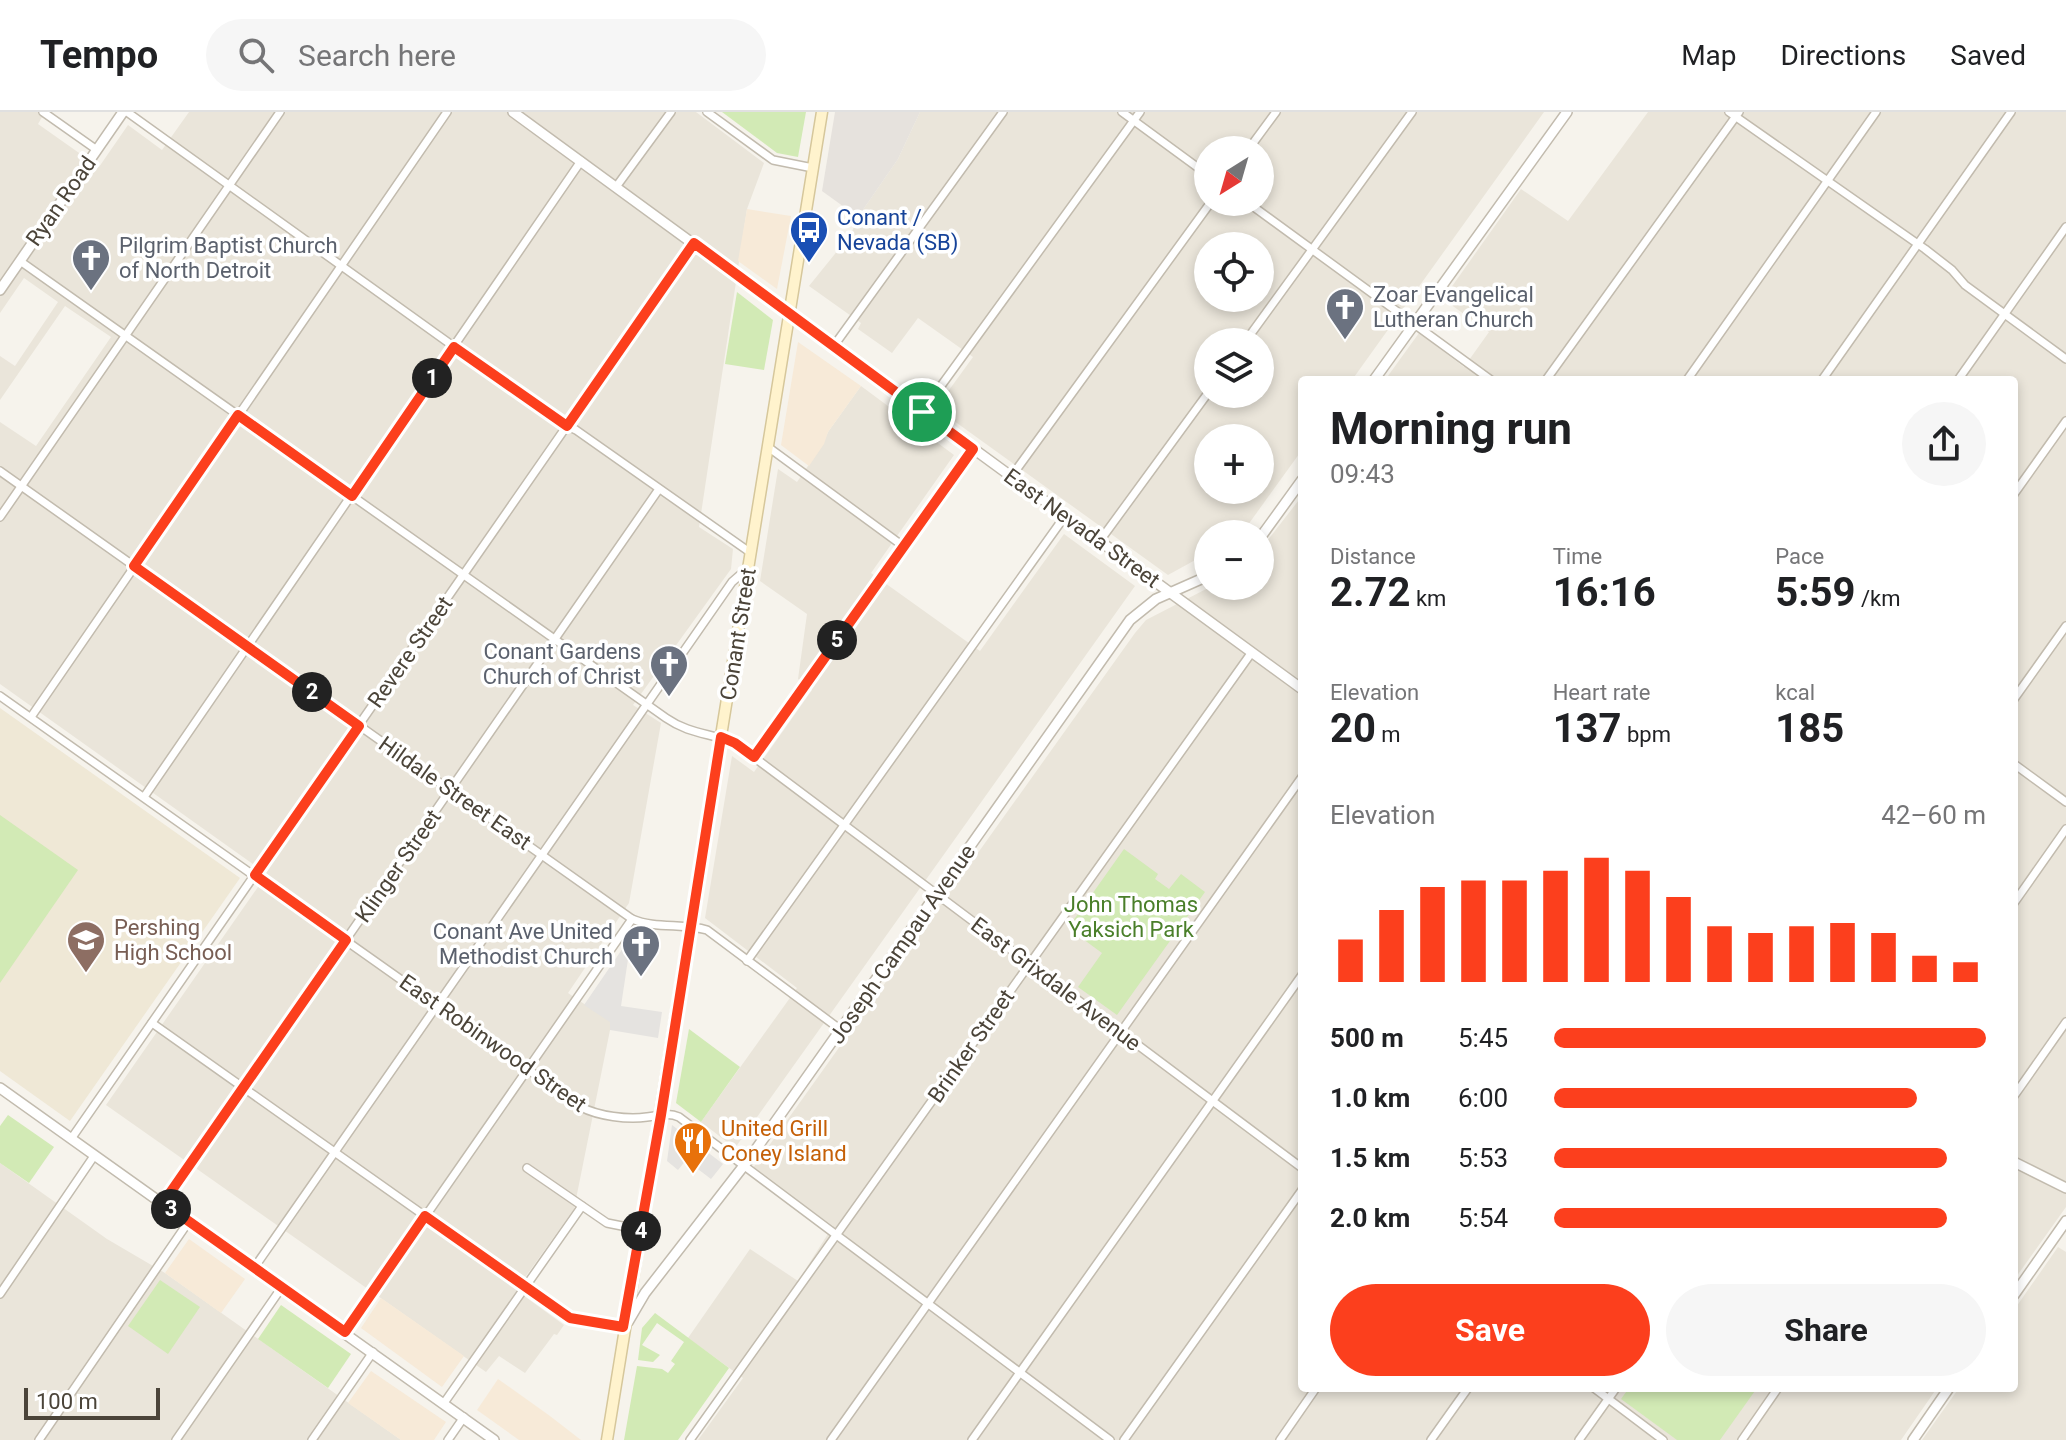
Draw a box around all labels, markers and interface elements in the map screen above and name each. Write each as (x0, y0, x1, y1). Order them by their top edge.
search box (206, 19, 766, 91)
text: Tempo (40, 33, 158, 77)
icon: search (234, 33, 278, 77)
text: Search here (298, 38, 456, 73)
text: Map (1681, 39, 1737, 72)
text: Directions (1781, 39, 1906, 72)
text: Saved (1950, 39, 2026, 72)
north arrow (1194, 136, 1274, 216)
map controls (1194, 136, 1274, 600)
street label: Ryan Road (21, 151, 101, 251)
place label: Conant / Nevada (SB) (837, 205, 958, 256)
bus stop icon: Conant / Nevada (SB) (788, 209, 830, 264)
button: locate (1194, 232, 1274, 312)
place label: Pilgrim Baptist Church of North Detroit (119, 233, 338, 283)
church icon: Pilgrim Baptist Church of North Detroit (70, 237, 112, 292)
place label: Zoar Evangelical Lutheran Church (1373, 282, 1534, 332)
church icon: Zoar Evangelical Lutheran Church (1324, 286, 1366, 341)
button: layers (1194, 328, 1274, 408)
pin: 1 (412, 358, 452, 398)
text: 1 (426, 365, 438, 390)
pin (888, 378, 956, 446)
icon: arrive (900, 390, 944, 434)
button: share (1902, 402, 1986, 486)
text: Morning run (1330, 403, 1572, 455)
button: + (1194, 424, 1274, 504)
text: 09:43 (1330, 459, 1395, 489)
street label: East Nevada Street (999, 463, 1165, 593)
button: − (1194, 520, 1274, 600)
text: Distance (1330, 544, 1416, 569)
text: Time (1553, 544, 1602, 569)
text: Pace (1775, 544, 1824, 569)
street label: Conant Street (715, 566, 761, 702)
text: 2.72 (1330, 569, 1410, 616)
text: 16:16 (1553, 569, 1656, 616)
text: 5:59 (1775, 569, 1855, 616)
text: km (1410, 586, 1446, 611)
text: /km (1855, 586, 1900, 611)
street label: Revere Street (363, 592, 457, 712)
pin: 5 (817, 620, 857, 660)
text: 5 (831, 627, 843, 652)
place label: Conant Gardens Church of Christ (483, 639, 641, 689)
church icon: Conant Gardens Church of Christ (648, 643, 690, 698)
pin: 2 (292, 672, 332, 712)
text: 2 (306, 679, 318, 704)
text: Elevation (1330, 680, 1419, 705)
text: Heart rate (1553, 680, 1651, 705)
text: kcal (1775, 680, 1815, 705)
text: 20 (1330, 705, 1376, 752)
text: 137 (1553, 705, 1622, 752)
text: 185 (1775, 705, 1844, 752)
text: m (1376, 722, 1401, 747)
text: bpm (1622, 722, 1671, 747)
street label: Hildale Street East (374, 731, 536, 855)
text: Elevation (1330, 800, 1435, 830)
text: 42–60 m (1881, 800, 1986, 830)
street label: Klinger Street (350, 805, 446, 927)
street label: Joseph Campau Avenue (824, 840, 980, 1048)
park label: John Thomas Yaksich Park (1064, 892, 1198, 942)
street label: East Grixdale Avenue (966, 912, 1146, 1056)
place label: Pershing High School (114, 915, 232, 965)
school or university icon: Pershing High School (65, 919, 107, 974)
place label: Conant Ave United Methodist Church (433, 919, 613, 969)
church icon: Conant Ave United Methodist Church (620, 923, 662, 978)
street label: East Robinwood Street (395, 969, 591, 1117)
street label: Brinker Street (923, 985, 1019, 1107)
text: 500 m (1330, 1023, 1404, 1053)
text: 5:45 (1458, 1023, 1508, 1053)
text: 1.0 km (1330, 1083, 1410, 1113)
text: 6:00 (1458, 1083, 1508, 1113)
place label: United Grill Coney Island (721, 1116, 847, 1166)
restaurant icon: United Grill Coney Island (672, 1120, 714, 1175)
text: 1.5 km (1330, 1143, 1410, 1173)
text: 5:53 (1458, 1143, 1508, 1173)
pin: 3 (151, 1189, 191, 1229)
text: 3 (165, 1196, 177, 1221)
text: 2.0 km (1330, 1203, 1410, 1233)
text: 5:54 (1458, 1203, 1508, 1233)
pin: 4 (621, 1211, 661, 1251)
text: 4 (635, 1218, 647, 1243)
button: Save (1330, 1284, 1650, 1376)
button: Share (1666, 1284, 1986, 1376)
scale bar (24, 1384, 160, 1420)
text: 100 m (36, 1389, 98, 1414)

